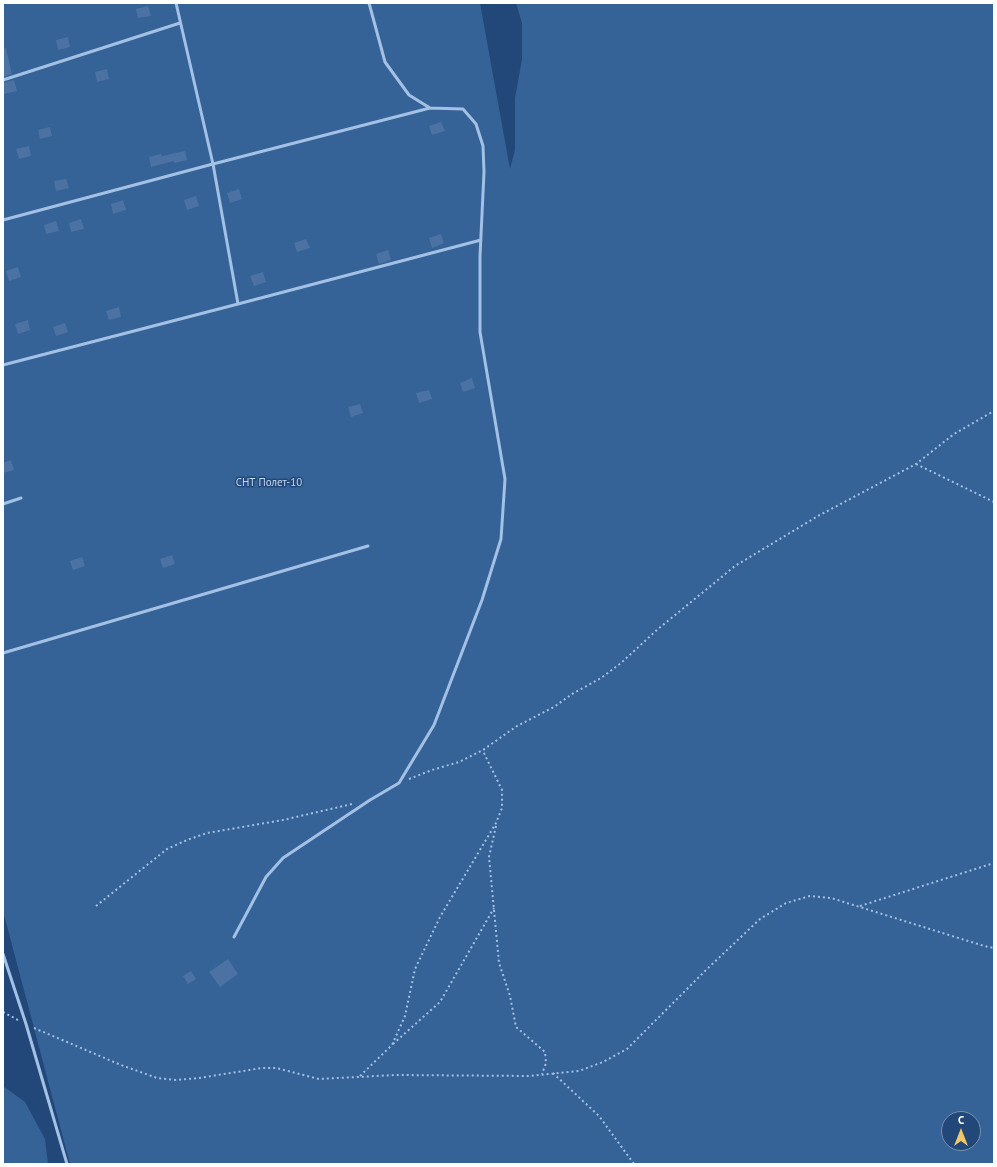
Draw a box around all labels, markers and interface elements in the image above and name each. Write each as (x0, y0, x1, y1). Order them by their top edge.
park label: СНТ Полет-10 (236, 476, 302, 490)
north arrow (941, 1111, 981, 1151)
text: С (958, 1113, 964, 1127)

